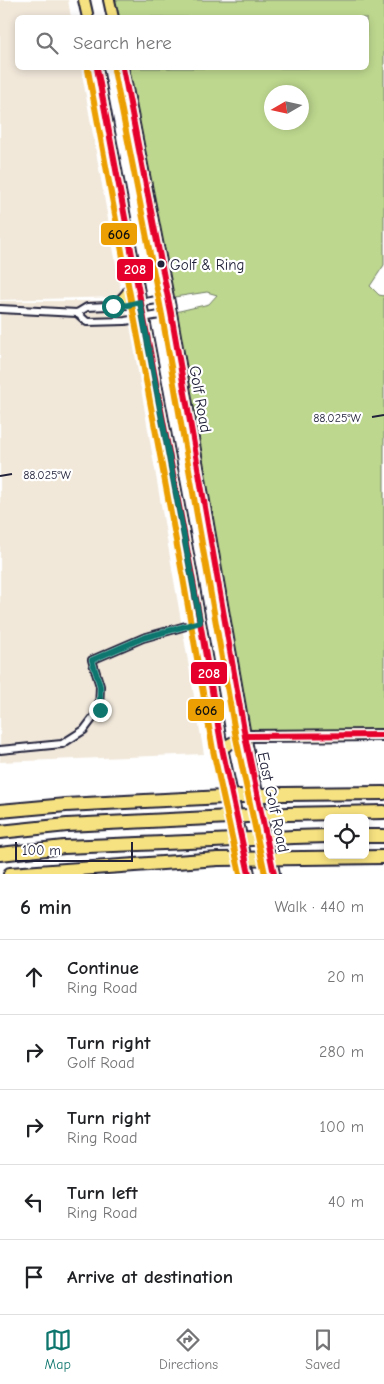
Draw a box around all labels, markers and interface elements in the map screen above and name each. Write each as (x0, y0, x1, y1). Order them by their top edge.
search box (15, 15, 369, 70)
icon: search (33, 29, 61, 57)
text: Search here (73, 32, 172, 54)
north arrow (264, 85, 309, 130)
line badge: 606 (100, 222, 138, 246)
text: 606 (108, 226, 130, 243)
place label: Golf & Ring (170, 256, 244, 274)
line badge: 208 (116, 258, 154, 282)
marker: Golf & Ring (156, 259, 166, 269)
text: 208 (124, 261, 146, 278)
route start (102, 295, 125, 318)
street label: Golf Road (185, 364, 215, 434)
text: 88.025°W (313, 411, 361, 425)
text: 88.025°W (23, 468, 71, 482)
line badge: 208 (190, 661, 228, 685)
text: 208 (198, 665, 220, 682)
line badge: 606 (187, 698, 225, 722)
route end (89, 699, 112, 722)
text: 606 (195, 702, 217, 719)
street label: East Golf Road (254, 750, 292, 854)
map controls (324, 814, 369, 859)
button: locate (324, 814, 369, 859)
scale bar (15, 839, 132, 862)
text: 100 m (22, 842, 61, 859)
text: 6 min (20, 895, 72, 919)
text: Walk · 440 m (274, 898, 364, 916)
text: Continue (67, 957, 139, 979)
icon: ahead (20, 963, 48, 991)
text: 20 m (327, 968, 364, 986)
text: Ring Road (67, 979, 137, 997)
text: Turn right (67, 1032, 151, 1054)
icon: right (20, 1038, 48, 1066)
text: 280 m (319, 1043, 364, 1061)
text: Golf Road (67, 1054, 135, 1072)
text: Turn right (67, 1107, 151, 1129)
icon: right (20, 1113, 48, 1141)
text: 100 m (320, 1118, 364, 1136)
text: Ring Road (67, 1129, 137, 1147)
text: Turn left (67, 1182, 138, 1204)
icon: left (20, 1188, 48, 1216)
text: 40 m (328, 1193, 364, 1211)
text: Ring Road (67, 1204, 137, 1222)
icon: arrive (20, 1263, 48, 1291)
text: Arrive at destination (67, 1266, 233, 1288)
tab: Map (44, 1326, 72, 1373)
tab: Directions (159, 1326, 218, 1373)
tab: Saved (305, 1326, 340, 1373)

